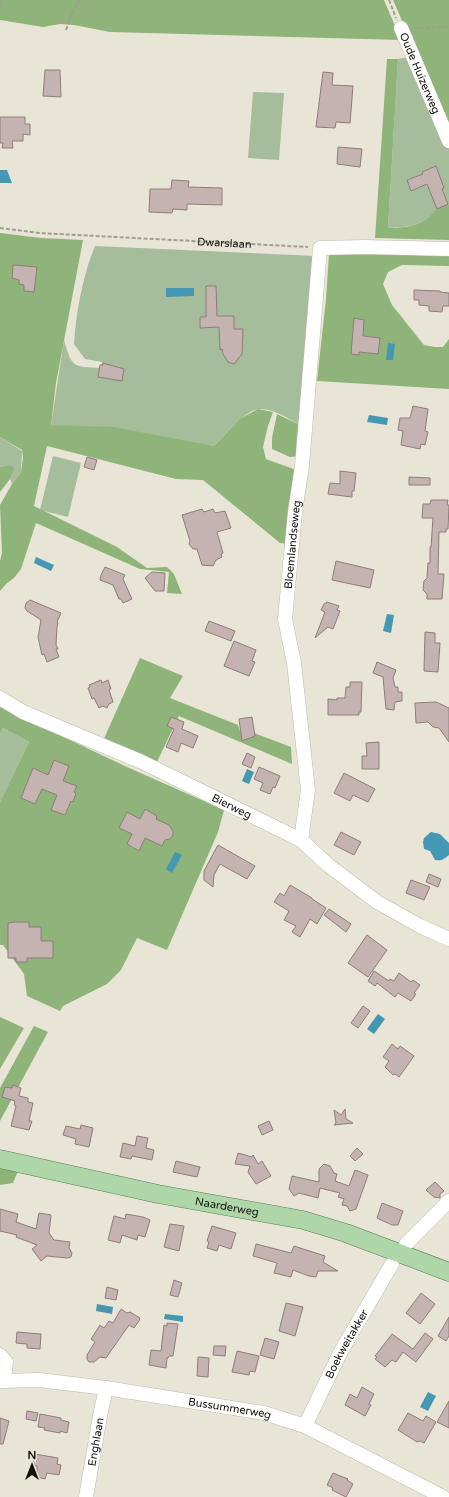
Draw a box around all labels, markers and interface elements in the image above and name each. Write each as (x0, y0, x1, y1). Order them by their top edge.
street label: Oude Huizerweg (397, 31, 443, 116)
street label: Dwarslaan (197, 235, 252, 251)
street label: Bloemlandseweg (282, 499, 304, 590)
street label: Bierweg (210, 791, 254, 822)
street label: Naarderweg (194, 1195, 260, 1219)
street label: Boekweitakker (323, 1307, 371, 1381)
street label: Bussummerweg (187, 1395, 273, 1422)
street label: Enghlaan (85, 1417, 107, 1467)
north arrow (12, 1445, 52, 1485)
text: N (28, 1449, 36, 1462)

